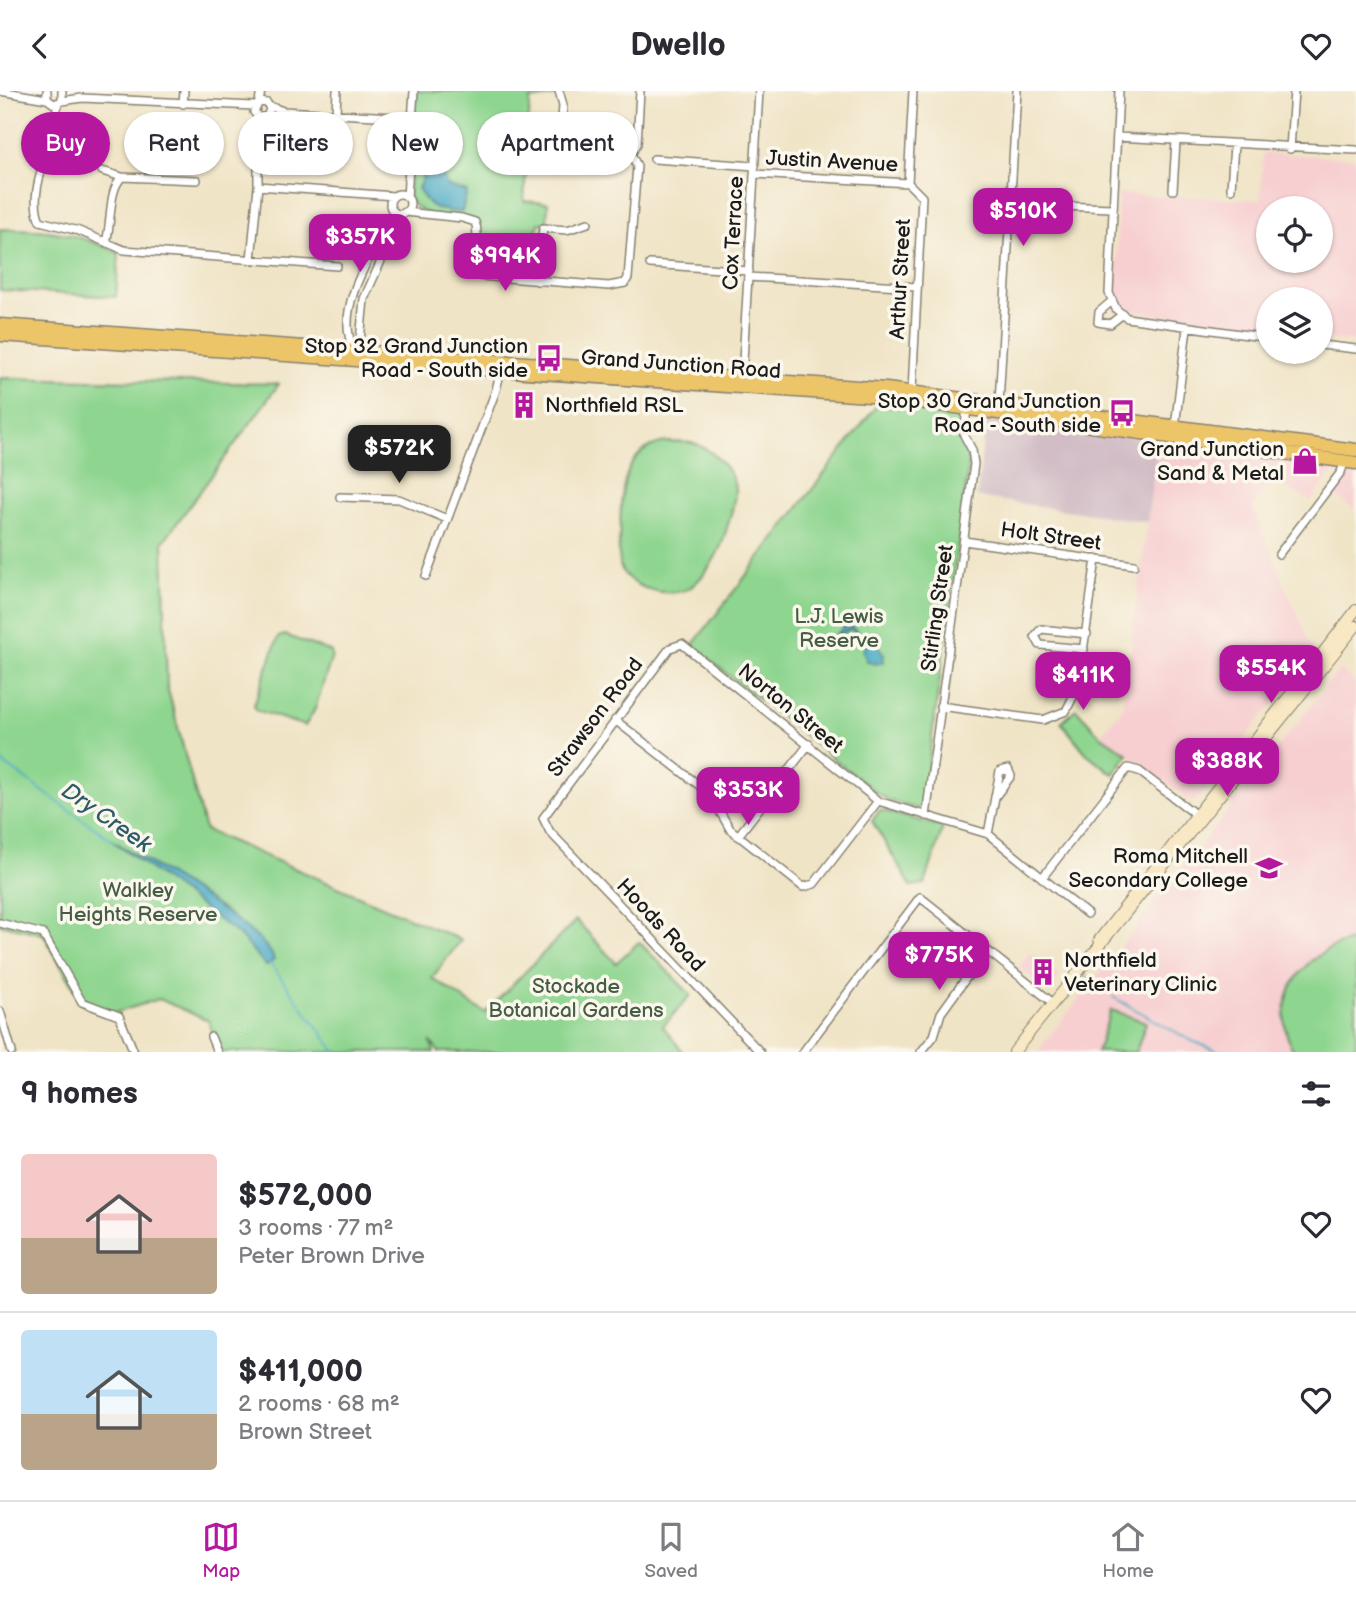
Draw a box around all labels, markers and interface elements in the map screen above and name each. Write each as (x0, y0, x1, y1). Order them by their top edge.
text: Dwello (630, 26, 726, 65)
icon: back (21, 27, 59, 65)
icon: heart (1297, 27, 1335, 65)
chip: Buy (21, 112, 110, 175)
chip: Rent (124, 112, 224, 175)
chip: Filters (238, 112, 353, 175)
chip: New (367, 112, 463, 175)
chip: Apartment (477, 112, 638, 175)
street label: Justin Avenue (765, 146, 899, 177)
street label: Cox Terrace (718, 175, 749, 291)
pin: $510K (974, 188, 1072, 248)
map controls (1256, 196, 1333, 364)
button: locate (1256, 196, 1333, 273)
text: $510K (989, 197, 1057, 225)
pin: $357K (311, 215, 409, 274)
street label: Arthur Street (885, 218, 916, 340)
text: $357K (325, 223, 395, 251)
pin: $994K (456, 233, 554, 293)
text: $994K (469, 242, 541, 270)
button: layers (1256, 287, 1333, 364)
place label: Stop 32 Grand Junction Road - South side (305, 334, 528, 383)
bus stop icon: Stop 32 Grand Junction Road - South side (534, 343, 564, 373)
street label: Grand Junction Road (580, 345, 782, 384)
place label: Stop 30 Grand Junction Road - South side (878, 389, 1101, 438)
building icon: Northfield RSL (509, 390, 539, 420)
place label: Northfield RSL (545, 393, 683, 418)
bus stop icon: Stop 30 Grand Junction Road - South side (1107, 398, 1137, 428)
pin: $572K (350, 425, 448, 485)
text: $572K (364, 434, 434, 462)
place label: Grand Junction Sand & Metal (1140, 437, 1284, 486)
shop icon: Grand Junction Sand & Metal (1290, 446, 1320, 476)
street label: Holt Street (999, 517, 1103, 556)
street label: Stirling Street (916, 542, 959, 673)
park label: L.J. Lewis Reserve (794, 604, 884, 653)
pin: $554K (1222, 645, 1320, 705)
street label: Strawson Road (542, 653, 648, 782)
pin: $411K (1034, 653, 1132, 712)
text: $554K (1236, 654, 1306, 682)
street label: Norton Street (733, 658, 849, 759)
text: $411K (1051, 661, 1115, 689)
pin: $388K (1178, 739, 1276, 798)
text: $388K (1191, 747, 1263, 775)
pin: $353K (699, 767, 797, 827)
text: $353K (713, 776, 783, 804)
water label: Dry Creek (56, 777, 157, 859)
place label: Roma Mitchell Secondary College (1068, 844, 1248, 893)
school or university icon: Roma Mitchell Secondary College (1254, 853, 1284, 883)
street label: Hoods Road (611, 874, 710, 977)
park label: Walkley Heights Reserve (59, 878, 217, 927)
pin: $775K (890, 933, 988, 992)
text: $775K (904, 941, 974, 969)
place label: Northfield Veterinary Clinic (1064, 948, 1217, 997)
building icon: Northfield Veterinary Clinic (1028, 957, 1058, 987)
park label: Stockade Botanical Gardens (488, 974, 664, 1023)
icon: filters (1297, 1075, 1335, 1113)
text: 9 homes (21, 1076, 138, 1112)
text: $572,000 (238, 1178, 372, 1214)
icon: home (77, 1182, 161, 1266)
icon: heart (1297, 1205, 1335, 1243)
text: 3 rooms · 77 m² (238, 1214, 394, 1242)
text: Peter Brown Drive (238, 1242, 425, 1270)
text: $411,000 (238, 1354, 363, 1390)
icon: home (77, 1358, 161, 1442)
icon: heart (1297, 1381, 1335, 1419)
text: 2 rooms · 68 m² (238, 1390, 400, 1418)
text: Brown Street (238, 1418, 372, 1446)
tab: Map (202, 1518, 240, 1583)
tab: Saved (645, 1518, 698, 1583)
tab: Home (1102, 1518, 1154, 1583)

